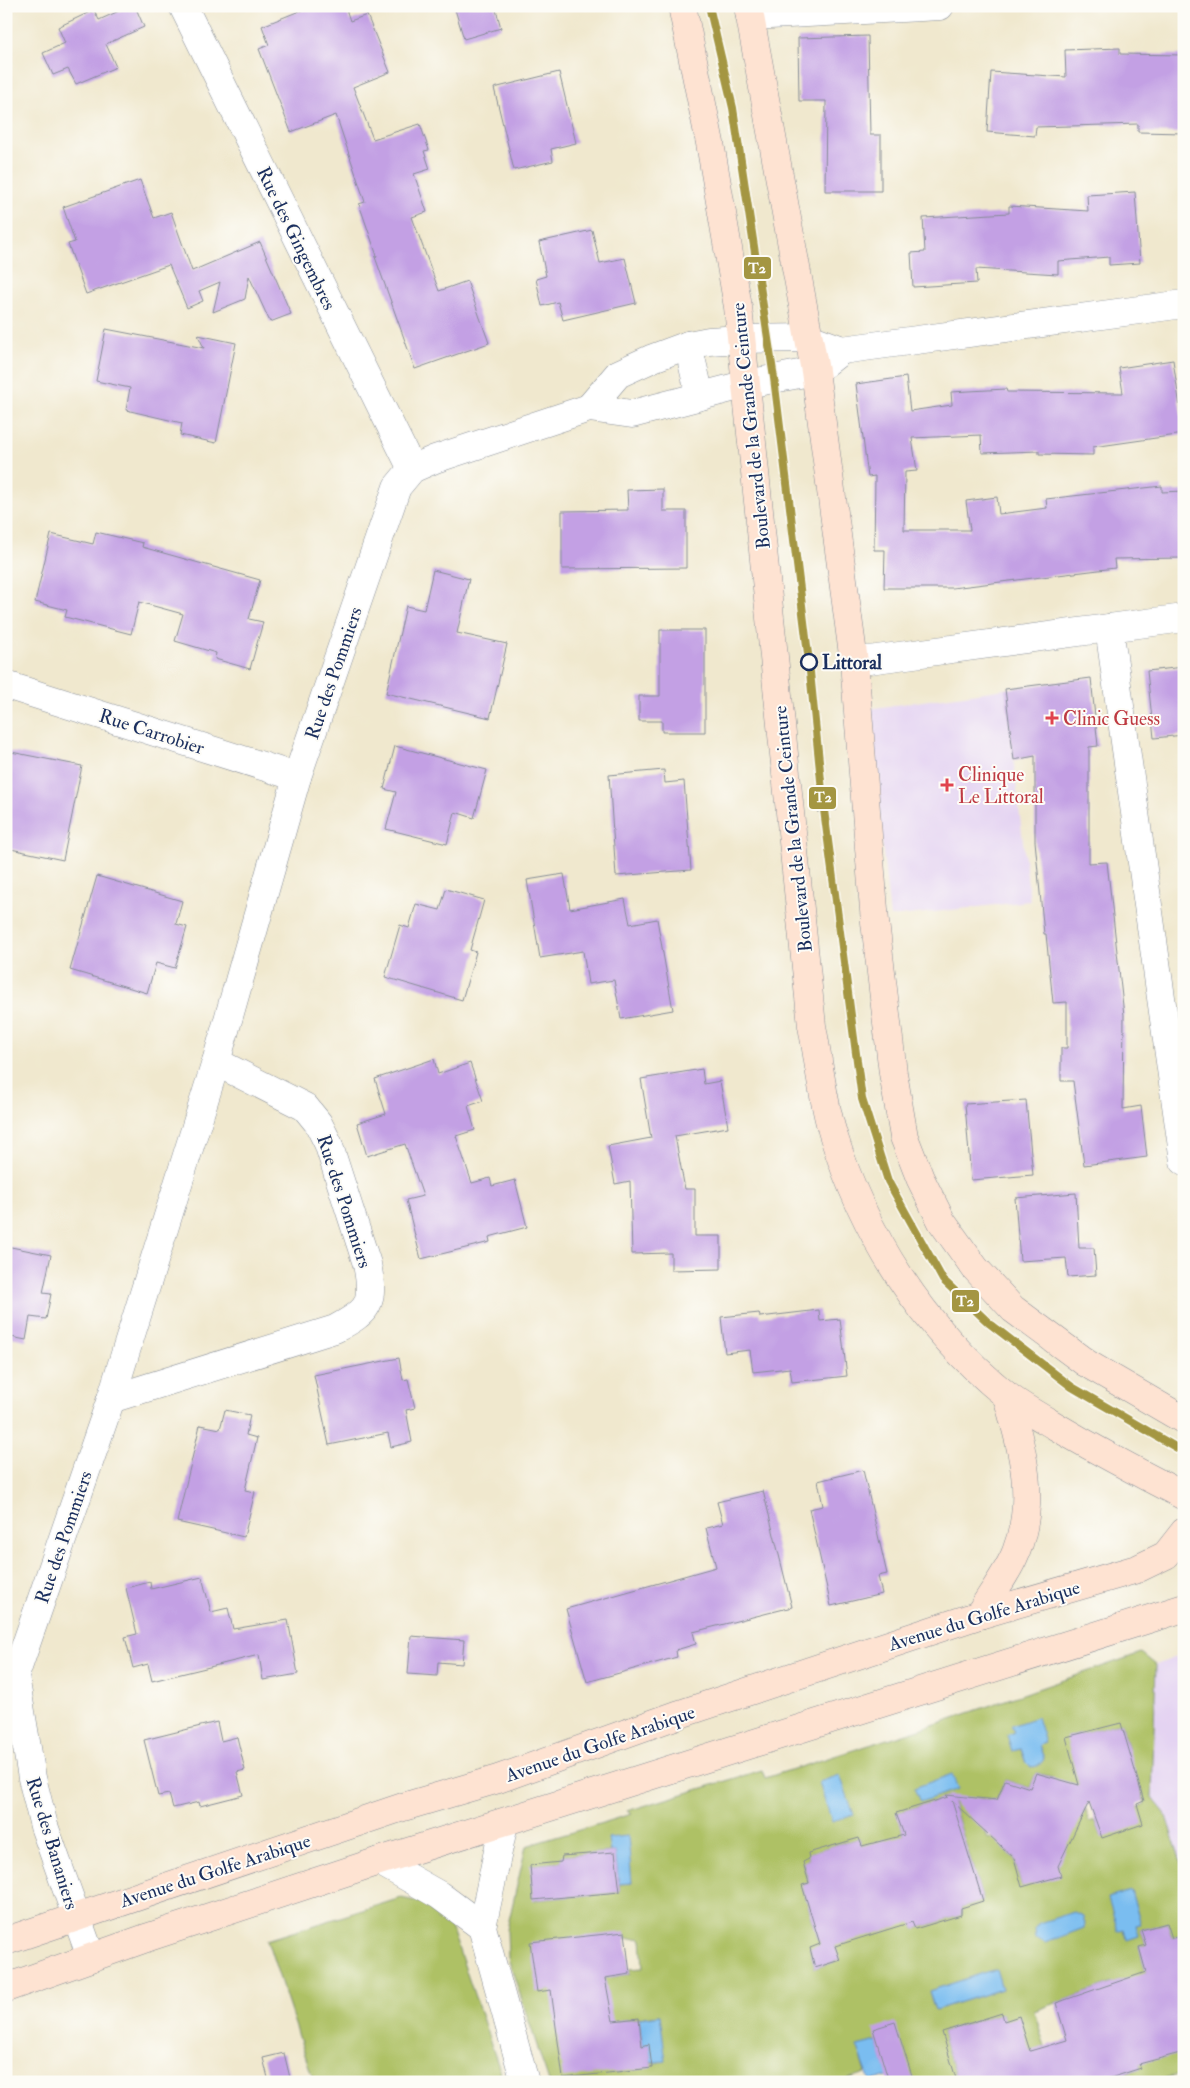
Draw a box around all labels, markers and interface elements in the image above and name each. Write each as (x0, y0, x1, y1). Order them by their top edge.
street label: Rue des Gingembres (251, 163, 341, 314)
line badge: T2 (743, 256, 772, 280)
text: T2 (747, 260, 766, 277)
street label: Boulevard de la Grande Ceinture (726, 301, 776, 550)
street label: Rue des Pommiers (300, 604, 368, 743)
place label: Littoral (822, 651, 882, 675)
marker: Littoral (800, 653, 818, 671)
street label: Rue Carrobier (96, 704, 207, 760)
street label: Boulevard de la Grande Ceinture (768, 704, 818, 953)
place label: Clinic Guess (1063, 707, 1160, 731)
marker: Clinic Guess (1045, 711, 1059, 725)
place label: Clinique Le Littoral (958, 763, 1044, 809)
marker: Clinique Le Littoral (940, 778, 954, 792)
line badge: T2 (808, 786, 837, 810)
text: T2 (813, 789, 832, 806)
street label: Rue des Pommiers (311, 1132, 377, 1271)
line badge: T2 (951, 1289, 980, 1313)
text: T2 (955, 1293, 974, 1310)
street label: Rue des Pommiers (30, 1468, 98, 1607)
street label: Avenue du Golfe Arabique (885, 1575, 1083, 1657)
street label: Avenue du Golfe Arabique (501, 1700, 698, 1788)
street label: Rue des Bananiers (21, 1774, 84, 1912)
street label: Avenue du Golfe Arabique (116, 1829, 314, 1913)

